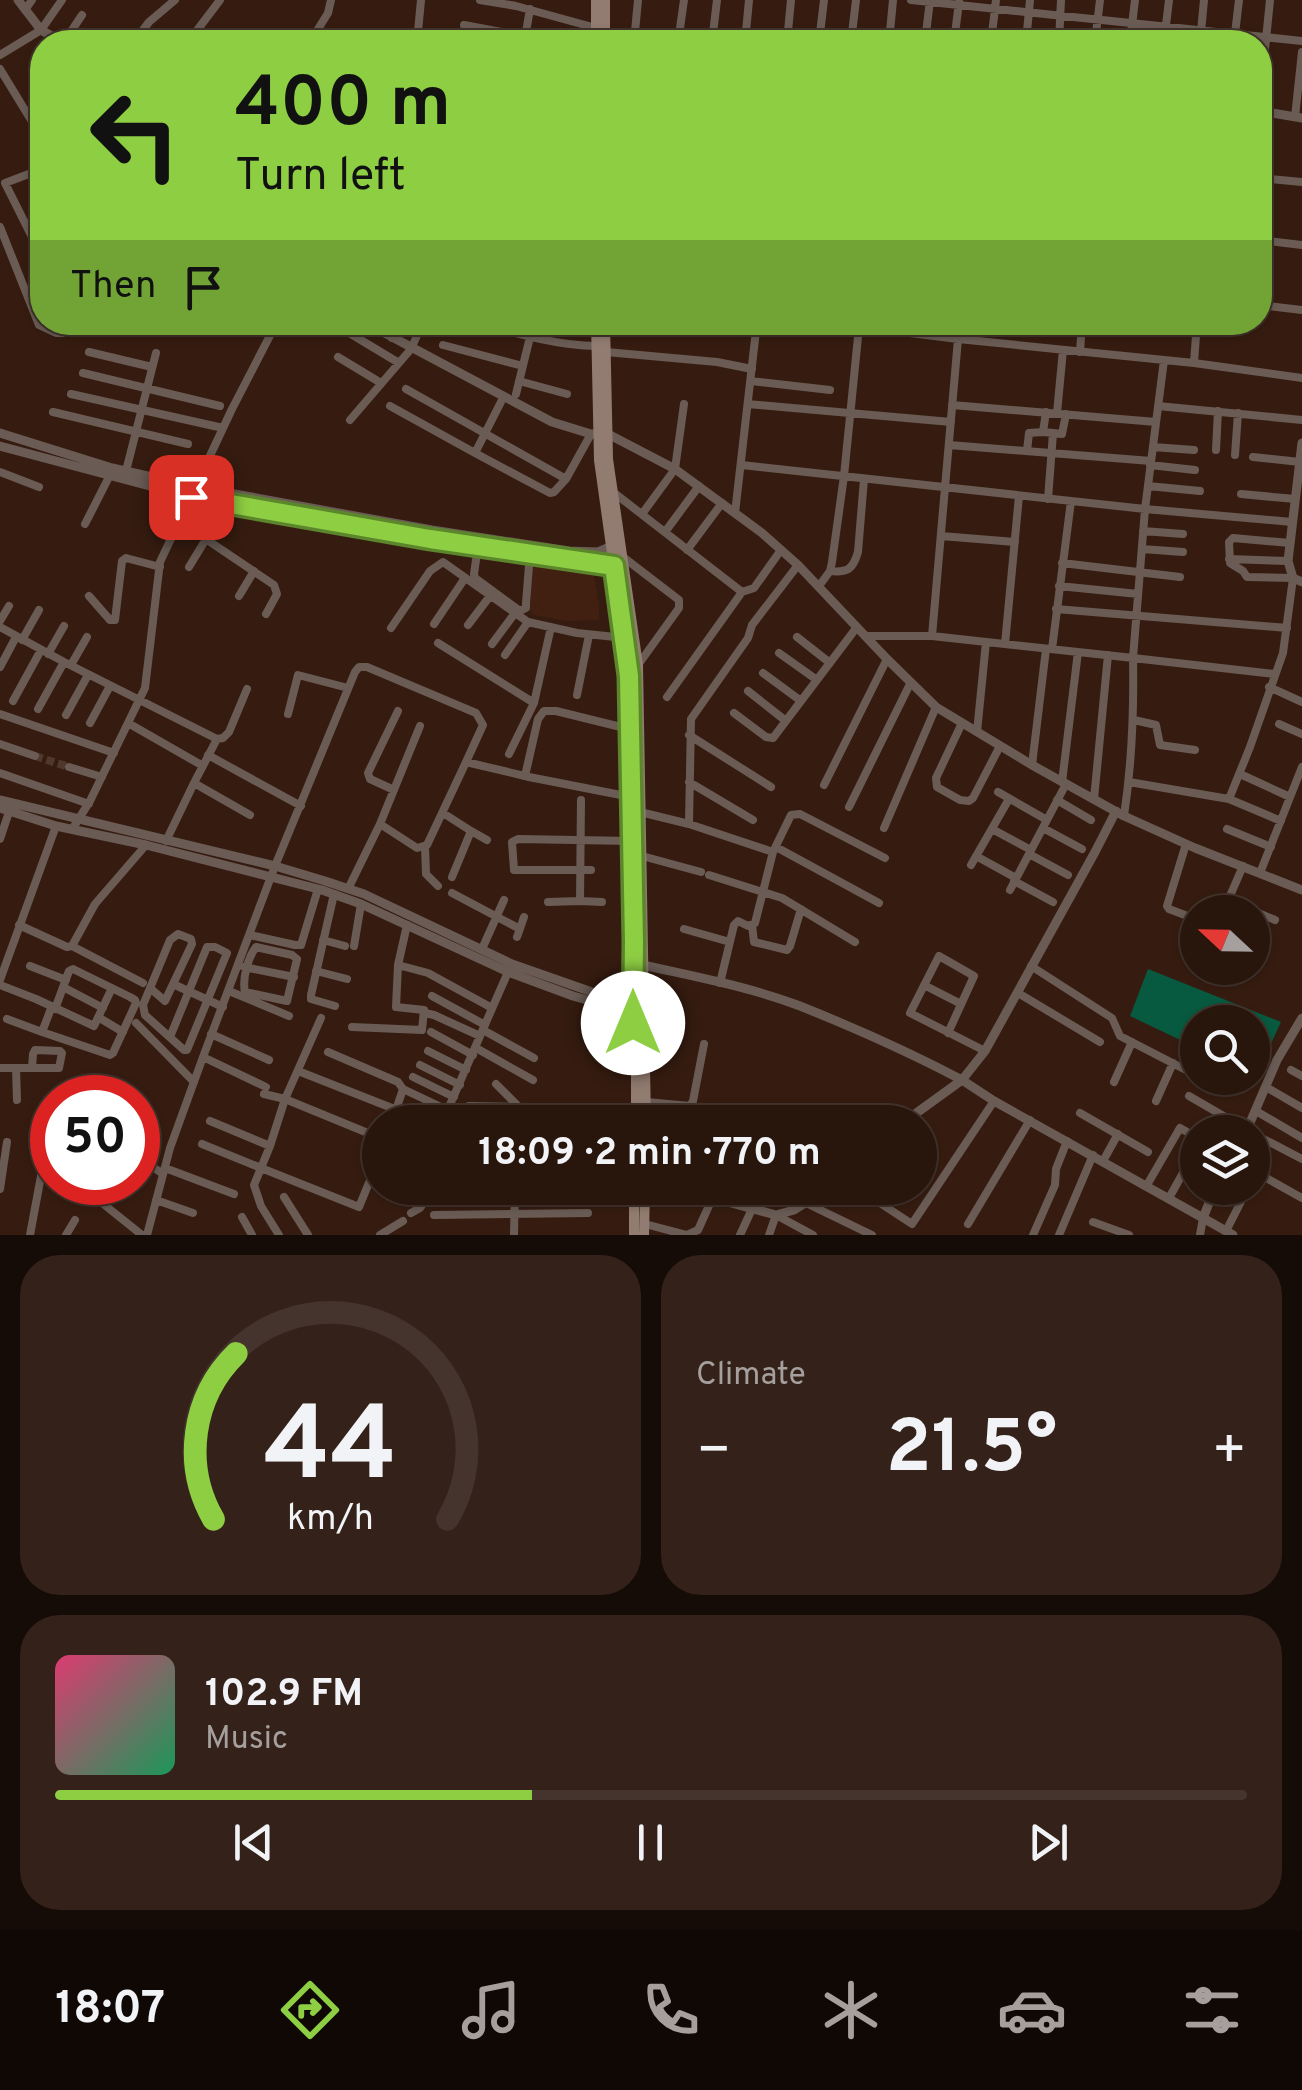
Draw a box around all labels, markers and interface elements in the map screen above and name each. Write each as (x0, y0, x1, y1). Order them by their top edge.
text: 400 m (235, 62, 451, 151)
icon: left (70, 70, 200, 200)
text: Turn left (235, 149, 406, 206)
icon: arrive (176, 260, 231, 315)
text: Then (70, 263, 156, 312)
pin (149, 455, 234, 540)
icon: arrive (164, 470, 219, 525)
north arrow (1180, 895, 1270, 985)
map controls (1180, 895, 1270, 1205)
position arrow (581, 971, 685, 1075)
button: search (1180, 1005, 1270, 1095)
speed limit sign: 50 (30, 1075, 160, 1205)
button: layers (1180, 1115, 1270, 1205)
text: 18:09 · 2 min · 770 m (478, 1130, 821, 1179)
text: Climate (696, 1356, 806, 1396)
text: 44 (264, 1385, 397, 1517)
text: 21.5° (886, 1404, 1057, 1499)
text: − (696, 1418, 731, 1488)
text: + (1212, 1418, 1247, 1488)
text: km/h (287, 1497, 374, 1543)
text: 102.9 FM (205, 1671, 363, 1720)
text: Music (205, 1720, 288, 1760)
icon: previous (226, 1815, 281, 1870)
icon: pause (623, 1815, 678, 1870)
icon: next (1021, 1815, 1076, 1870)
icon: directions (275, 1975, 345, 2045)
icon: music (456, 1975, 526, 2045)
icon: phone (636, 1975, 706, 2045)
icon: climate (816, 1975, 886, 2045)
icon: car (997, 1975, 1067, 2045)
icon: filters (1177, 1975, 1247, 2045)
text: 18:07 (55, 1982, 165, 2039)

